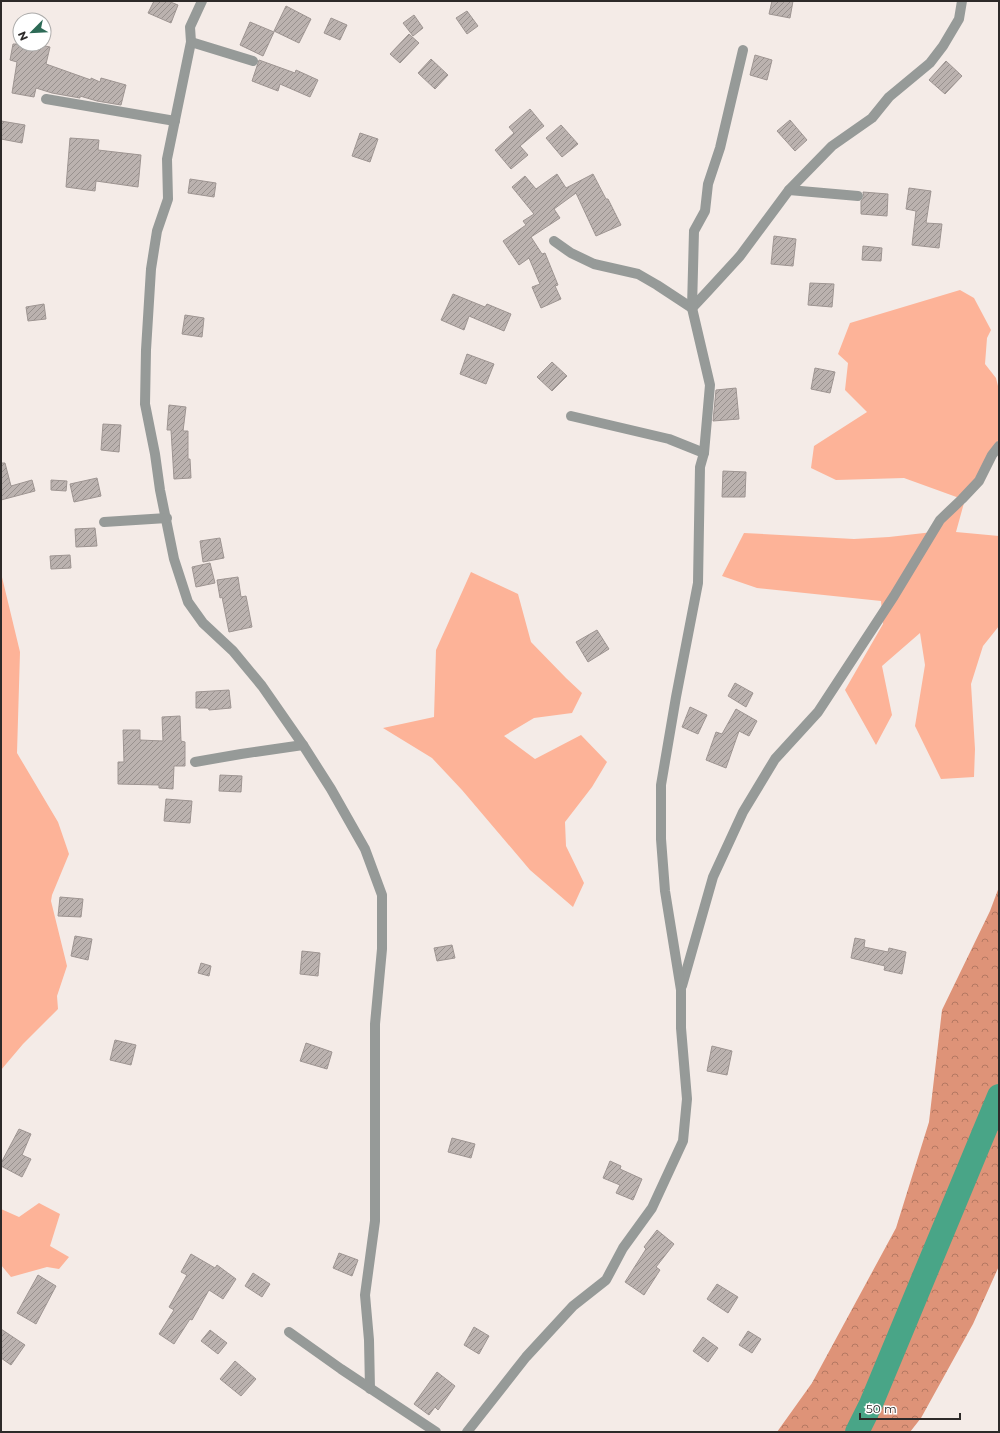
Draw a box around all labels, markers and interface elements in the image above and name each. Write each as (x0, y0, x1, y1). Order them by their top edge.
north arrow (12, 12, 52, 52)
text: N (15, 29, 31, 43)
scale bar (860, 1395, 960, 1421)
text: 50 m (866, 1401, 897, 1416)

